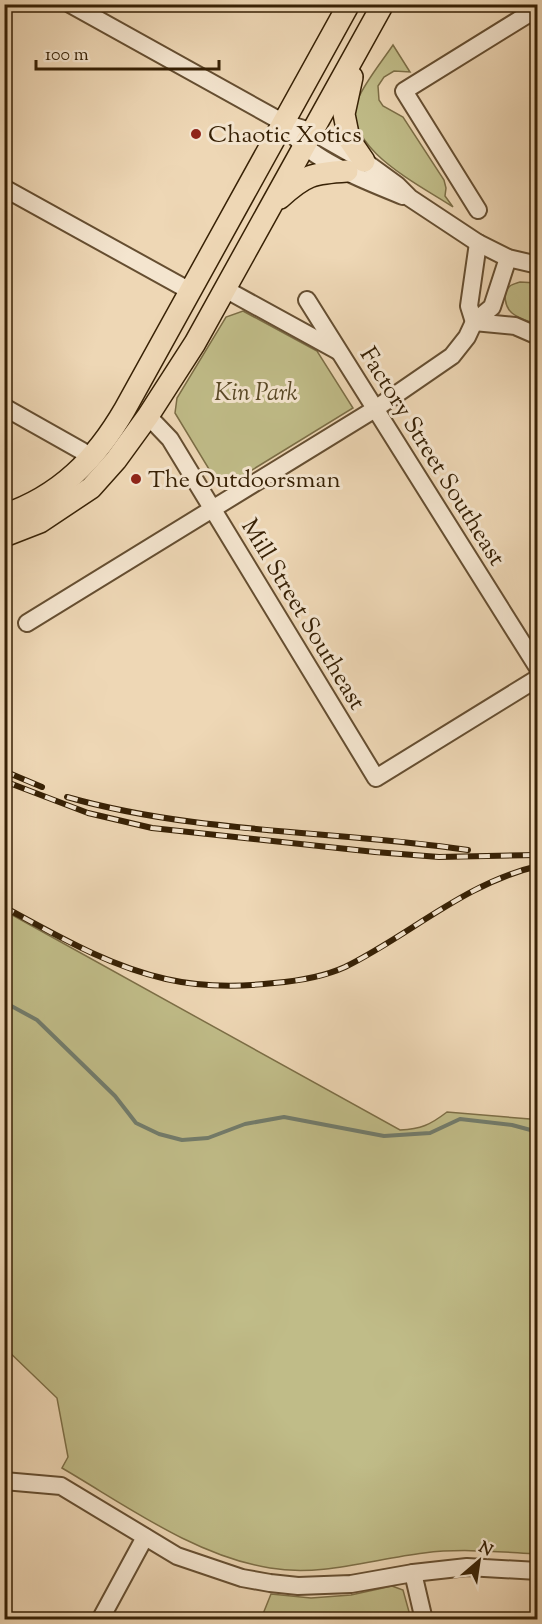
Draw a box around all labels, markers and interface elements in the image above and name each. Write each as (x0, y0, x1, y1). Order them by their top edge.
scale bar (36, 33, 219, 71)
text: 100 m (45, 43, 89, 69)
place label: Chaotic Xotics (208, 119, 362, 153)
marker: Chaotic Xotics (189, 127, 203, 141)
street label: Factory Street Southeast (350, 341, 513, 573)
park label: Kin Park (214, 377, 298, 411)
place label: The Outdoorsman (148, 464, 341, 498)
marker: The Outdoorsman (129, 472, 143, 486)
street label: Mill Street Southeast (232, 513, 373, 717)
north arrow (449, 1531, 509, 1591)
text: N (474, 1537, 496, 1563)

